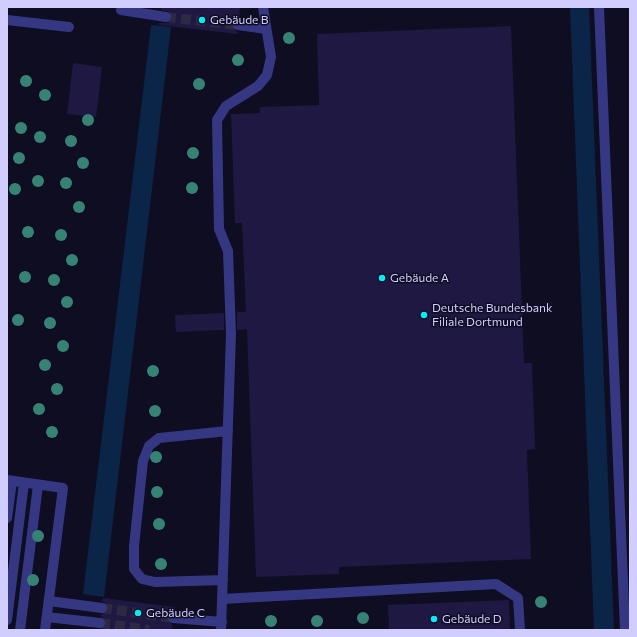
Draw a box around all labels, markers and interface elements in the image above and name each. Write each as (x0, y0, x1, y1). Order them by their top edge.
place label: Gebäude B (210, 13, 268, 27)
marker: Gebäude B (197, 15, 207, 25)
place label: Gebäude A (390, 271, 449, 285)
marker: Gebäude A (377, 273, 387, 283)
place label: Deutsche Bundesbank Filiale Dortmund (432, 301, 552, 329)
marker: Deutsche Bundesbank Filiale Dortmund (419, 310, 429, 320)
place label: Gebäude C (146, 606, 205, 620)
marker: Gebäude C (133, 608, 143, 618)
place label: Gebäude D (442, 612, 502, 626)
marker: Gebäude D (429, 614, 439, 624)

